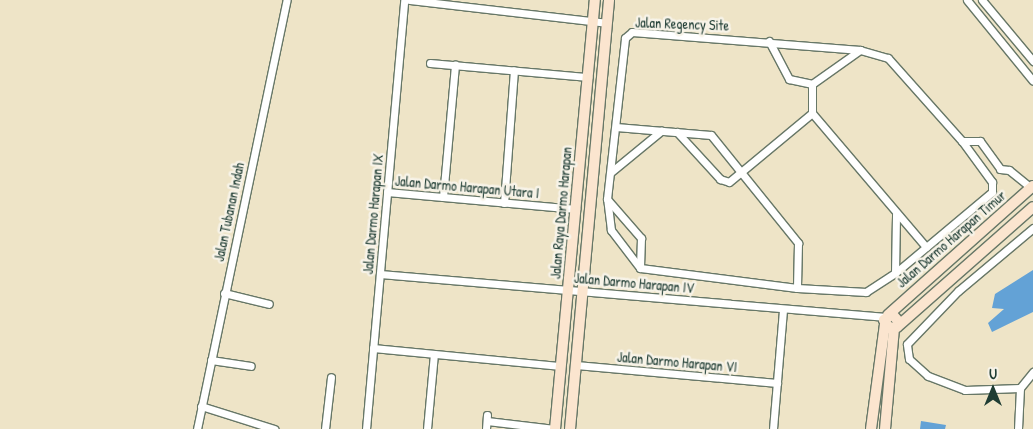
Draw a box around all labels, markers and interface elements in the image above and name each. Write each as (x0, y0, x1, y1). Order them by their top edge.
street label: Jalan Regency Site (635, 14, 729, 34)
street label: Jalan Raya Darmo Harapan (547, 146, 575, 280)
street label: Jalan Darmo Harapan IX (359, 153, 387, 275)
street label: Jalan Tubanan Indah (210, 161, 248, 263)
street label: Jalan Darmo Harapan Utara I (394, 172, 540, 202)
street label: Jalan Darmo Harapan Timur (893, 187, 1009, 291)
street label: Jalan Darmo Harapan IV (573, 269, 695, 297)
street label: Jalan Darmo Harapan VI (616, 348, 738, 376)
north arrow (968, 364, 1018, 414)
text: U (989, 364, 997, 383)

